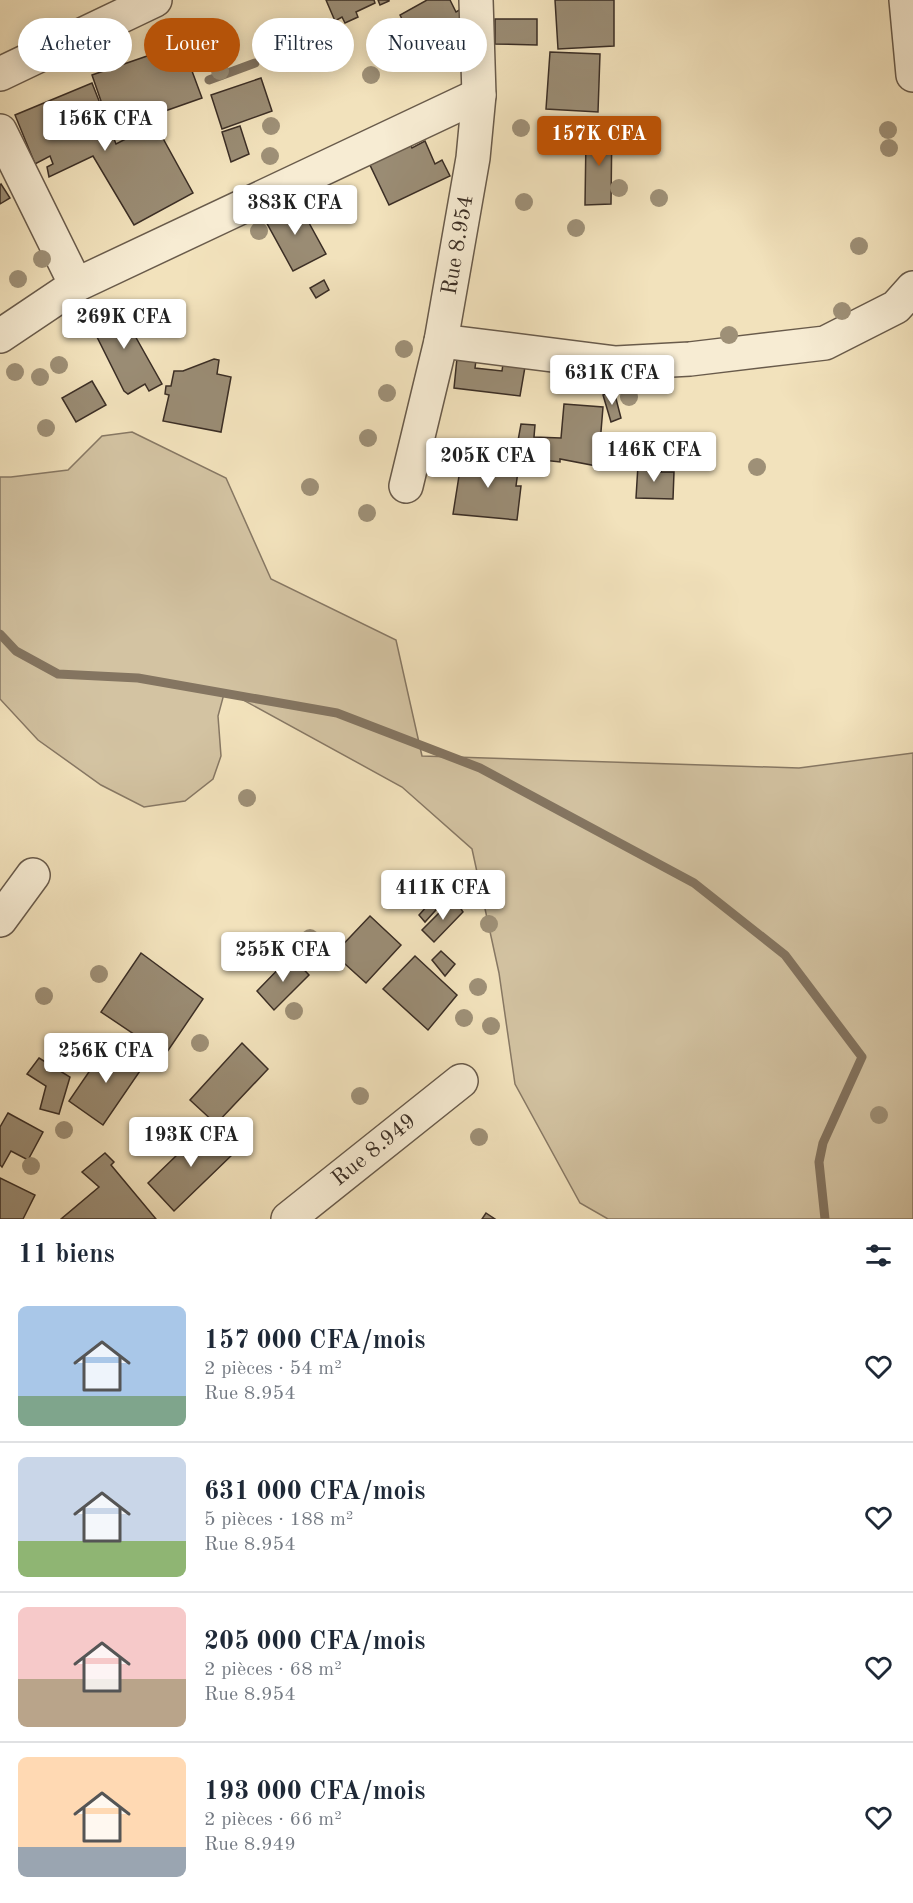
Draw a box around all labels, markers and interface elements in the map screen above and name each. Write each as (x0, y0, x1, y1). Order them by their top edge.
chip: Acheter (18, 18, 132, 72)
chip: Louer (144, 18, 240, 72)
chip: Filtres (252, 18, 354, 72)
chip: Nouveau (366, 18, 487, 72)
pin: 156K CFA (43, 101, 167, 152)
text: 156K CFA (57, 110, 153, 130)
pin: 157K CFA (537, 116, 661, 167)
text: 157K CFA (551, 125, 647, 145)
pin: 383K CFA (233, 185, 357, 236)
street label: Rue 8.954 (438, 193, 478, 297)
text: 383K CFA (247, 194, 343, 214)
pin: 269K CFA (62, 299, 186, 350)
text: 269K CFA (76, 308, 172, 328)
pin: 631K CFA (550, 355, 674, 406)
text: 631K CFA (564, 364, 660, 384)
pin: 146K CFA (592, 432, 716, 483)
pin: 205K CFA (426, 438, 550, 489)
text: 146K CFA (606, 441, 702, 461)
text: 205K CFA (440, 447, 536, 467)
pin: 411K CFA (381, 870, 505, 921)
text: 411K CFA (395, 879, 491, 899)
pin: 255K CFA (221, 932, 345, 983)
text: 255K CFA (235, 941, 331, 961)
pin: 256K CFA (44, 1033, 168, 1084)
text: 256K CFA (58, 1042, 154, 1062)
street label: Rue 8.949 (328, 1110, 420, 1190)
pin: 193K CFA (129, 1117, 253, 1168)
text: 193K CFA (143, 1126, 239, 1146)
icon: filters (862, 1239, 895, 1272)
text: 11 biens (18, 1242, 115, 1268)
text: 157 000 CFA/mois (204, 1328, 425, 1354)
icon: home (66, 1330, 138, 1402)
icon: heart (862, 1350, 895, 1383)
text: 2 pièces · 54 m² (204, 1359, 342, 1379)
text: Rue 8.954 (204, 1384, 296, 1404)
text: 631 000 CFA/mois (204, 1479, 425, 1505)
icon: home (66, 1481, 138, 1553)
icon: heart (862, 1501, 895, 1534)
text: 5 pièces · 188 m² (204, 1510, 353, 1530)
text: Rue 8.954 (204, 1535, 296, 1555)
text: 205 000 CFA/mois (204, 1629, 425, 1655)
icon: home (66, 1631, 138, 1703)
icon: heart (862, 1651, 895, 1684)
text: 2 pièces · 68 m² (204, 1660, 342, 1680)
text: Rue 8.954 (204, 1685, 296, 1705)
text: 193 000 CFA/mois (204, 1779, 425, 1805)
icon: home (66, 1781, 138, 1853)
icon: heart (862, 1801, 895, 1834)
text: 2 pièces · 66 m² (204, 1810, 342, 1830)
text: Rue 8.949 (204, 1835, 296, 1855)

